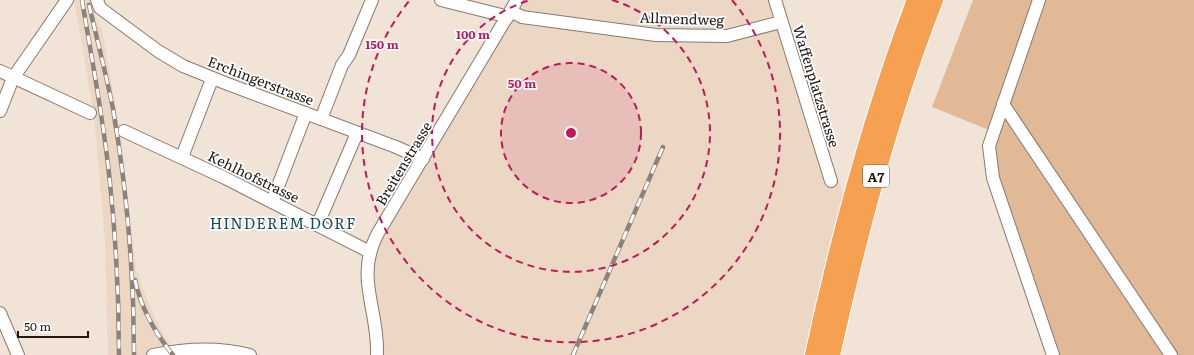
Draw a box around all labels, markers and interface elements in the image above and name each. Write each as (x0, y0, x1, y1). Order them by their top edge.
street label: Allmendweg (639, 7, 725, 29)
street label: Waffenplatzstrasse (789, 22, 845, 150)
text: 100 m (456, 25, 490, 43)
text: 150 m (365, 35, 399, 53)
street label: Erchingerstrasse (205, 51, 317, 109)
text: 50 m (508, 74, 536, 92)
street label: Breitenstrasse (370, 117, 436, 209)
centre of rings (564, 126, 578, 140)
street label: Kehlhofstrasse (205, 145, 303, 207)
road number: A7 (863, 165, 889, 187)
district label: HINDEREM DORF (210, 211, 356, 234)
scale bar (18, 313, 88, 339)
text: 50 m (24, 317, 51, 335)

